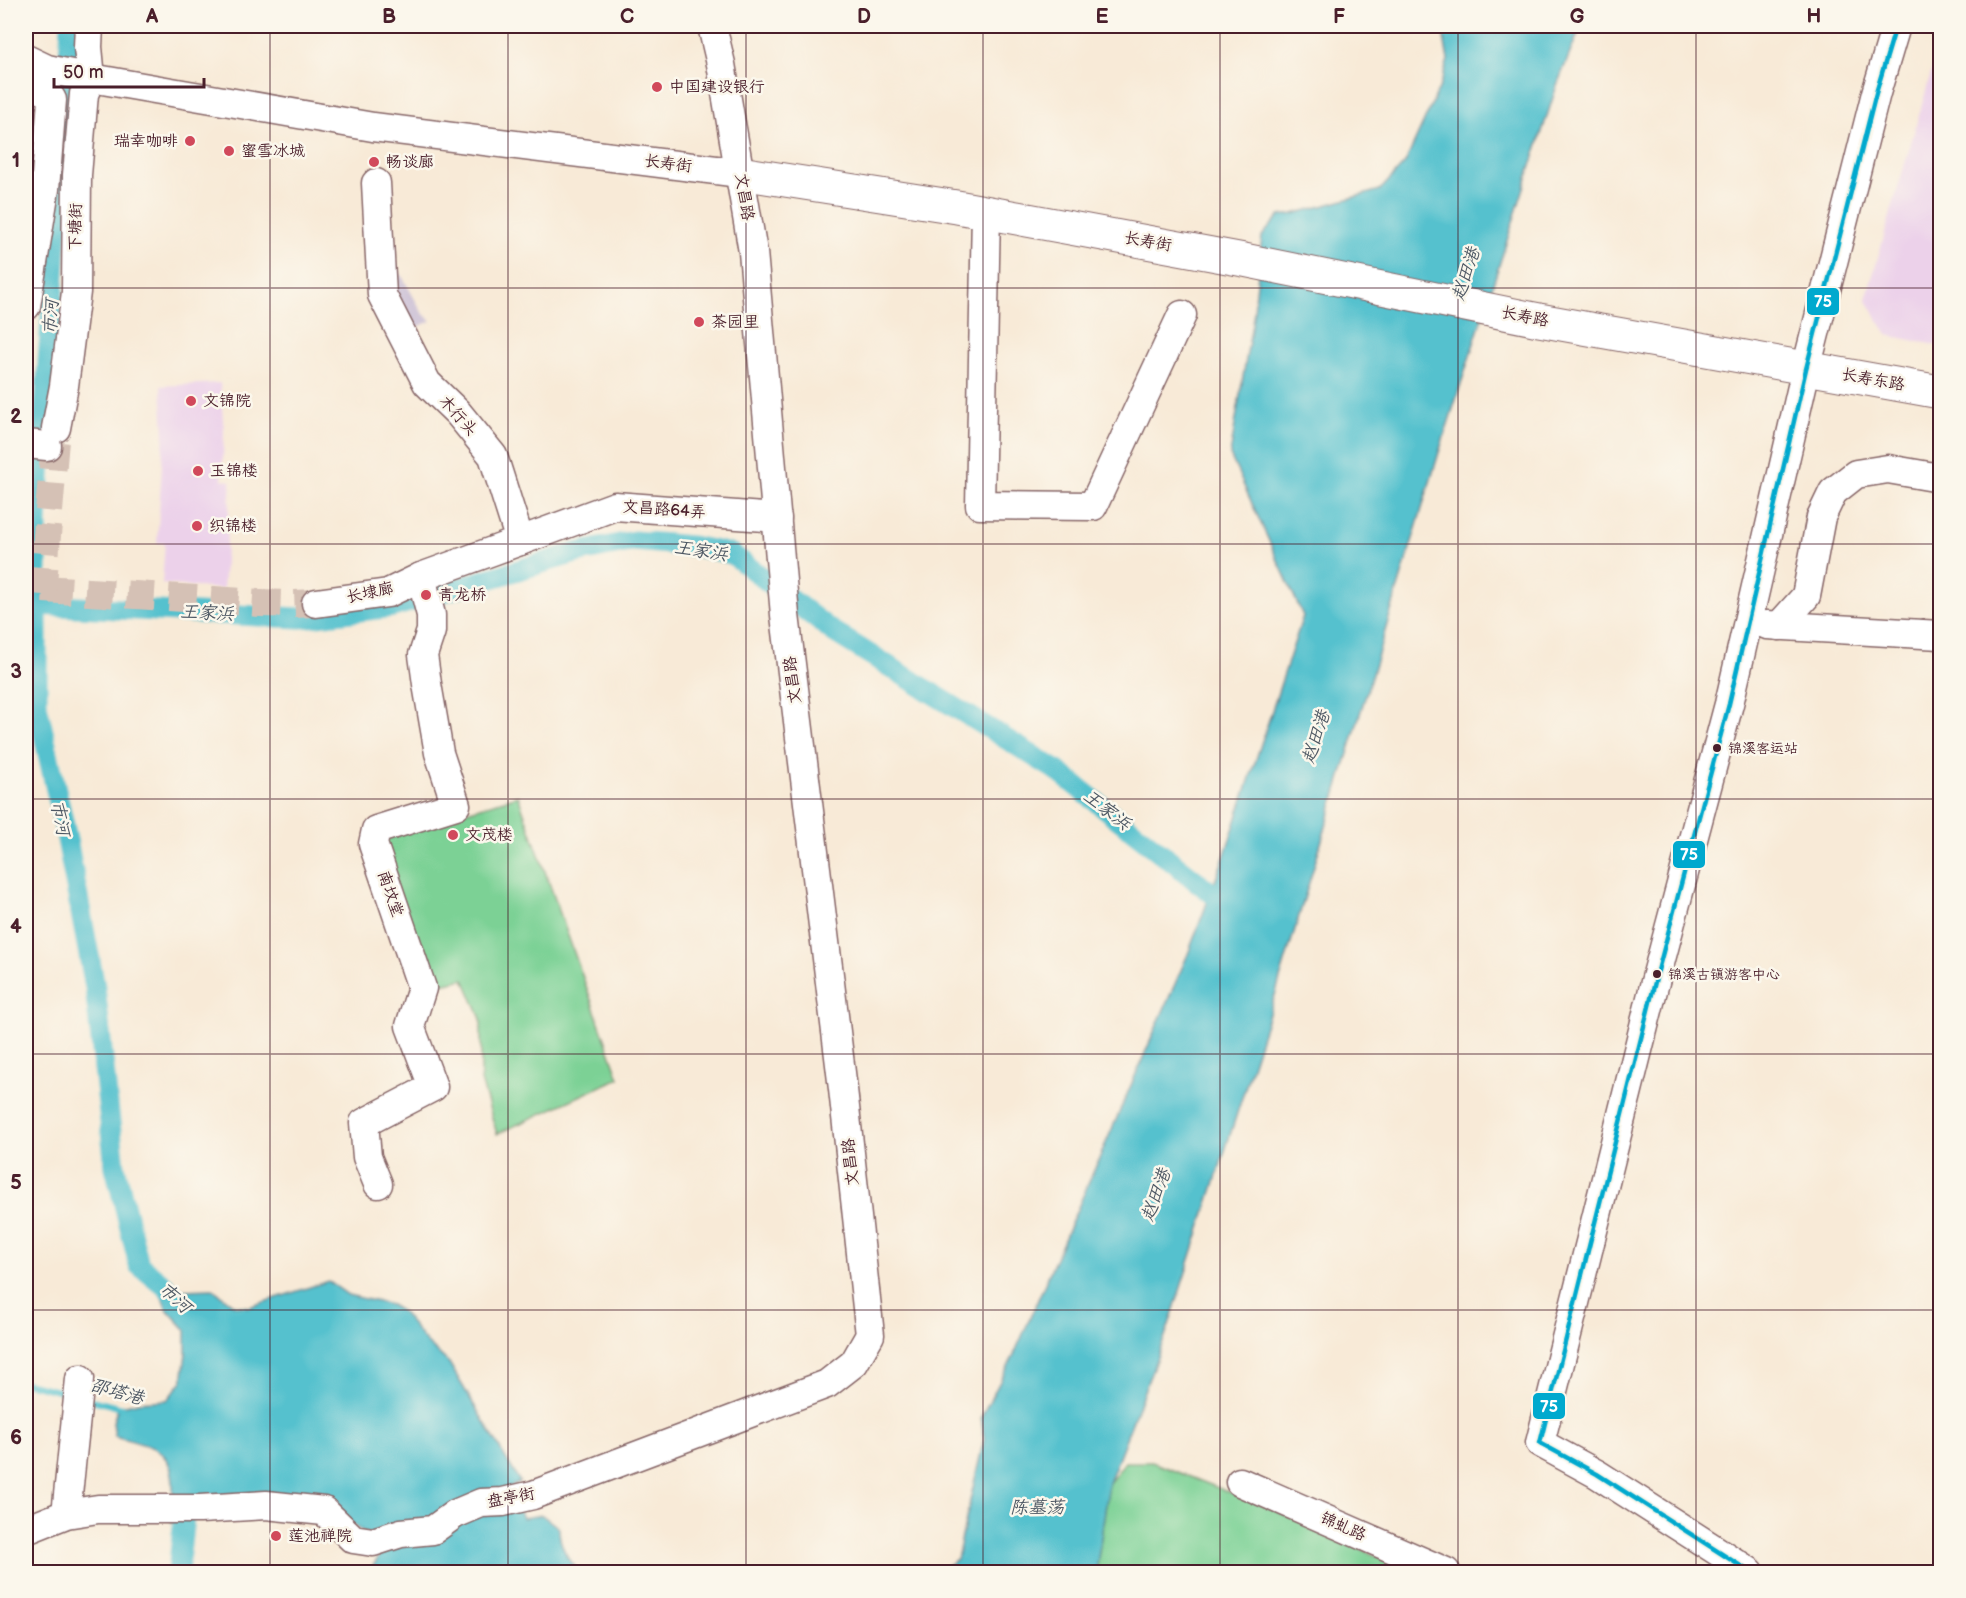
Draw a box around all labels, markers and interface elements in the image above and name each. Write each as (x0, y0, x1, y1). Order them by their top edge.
text: A (145, 5, 159, 29)
text: B (382, 5, 396, 29)
text: C (620, 5, 634, 29)
text: D (857, 5, 871, 29)
text: E (1096, 5, 1109, 29)
text: F (1333, 5, 1345, 29)
text: G (1570, 5, 1585, 29)
text: H (1807, 5, 1821, 29)
scale bar (54, 51, 204, 89)
text: 50 m (63, 62, 104, 83)
place label: 中国建设银行 (669, 78, 765, 97)
marker: 中国建设银行 (650, 80, 664, 94)
place label: 瑞幸咖啡 (114, 132, 178, 151)
marker: 瑞幸咖啡 (183, 134, 197, 148)
place label: 蜜雪冰城 (241, 142, 305, 161)
marker: 蜜雪冰城 (222, 144, 236, 158)
text: 1 (12, 149, 20, 173)
street label: 长寿街 (643, 152, 693, 176)
place label: 畅谈廊 (386, 153, 434, 172)
marker: 畅谈廊 (367, 155, 381, 169)
street label: 文昌路 (731, 172, 757, 222)
street label: 下塘街 (66, 203, 86, 251)
street label: 长寿街 (1123, 228, 1173, 256)
water label: 赵田港 (1448, 243, 1485, 303)
line badge: 75 (1806, 287, 1840, 316)
text: 75 (1814, 293, 1832, 312)
water label: 市河 (39, 295, 63, 336)
street label: 长寿路 (1500, 303, 1550, 331)
place label: 茶园里 (711, 313, 759, 332)
marker: 茶园里 (692, 315, 706, 329)
street label: 长寿东路 (1840, 365, 1906, 395)
place label: 文锦院 (203, 392, 251, 411)
street label: 木行头 (435, 392, 481, 440)
marker: 文锦院 (184, 394, 198, 408)
text: 2 (10, 405, 22, 429)
place label: 玉锦楼 (210, 462, 258, 481)
marker: 玉锦楼 (191, 464, 205, 478)
street label: 文昌路64弄 (622, 498, 706, 522)
place label: 织锦楼 (209, 517, 257, 536)
marker: 织锦楼 (190, 519, 204, 533)
water label: 王家浜 (673, 536, 730, 566)
street label: 长埭廊 (345, 579, 395, 607)
place label: 青龙桥 (438, 586, 486, 605)
marker: 青龙桥 (419, 588, 433, 602)
water label: 王家浜 (179, 601, 236, 625)
street label: 文昌路 (781, 655, 805, 705)
text: 3 (10, 660, 22, 684)
water label: 赵田港 (1298, 706, 1335, 766)
place label: 锦溪客运站 (1728, 740, 1798, 757)
marker: 锦溪客运站 (1711, 742, 1723, 754)
water label: 王家浜 (1079, 785, 1136, 836)
water label: 市河 (46, 798, 75, 841)
place label: 文茂楼 (465, 826, 513, 845)
marker: 文茂楼 (446, 828, 460, 842)
line badge: 75 (1672, 840, 1706, 869)
text: 75 (1680, 846, 1698, 865)
street label: 南坟堂 (373, 868, 407, 920)
text: 4 (10, 915, 22, 939)
place label: 锦溪古镇游客中心 (1668, 966, 1780, 983)
marker: 锦溪古镇游客中心 (1651, 968, 1663, 980)
street label: 文昌路 (839, 1137, 863, 1187)
water label: 赵田港 (1137, 1164, 1176, 1224)
text: 5 (10, 1171, 22, 1195)
water label: 市河 (155, 1278, 198, 1320)
water label: 邵塔港 (88, 1375, 148, 1410)
line badge: 75 (1532, 1392, 1566, 1420)
text: 75 (1540, 1398, 1558, 1417)
text: 6 (10, 1426, 22, 1450)
street label: 盘亭街 (486, 1484, 536, 1512)
water label: 陈墓荡 (1010, 1497, 1066, 1518)
street label: 锦虬路 (1317, 1509, 1369, 1545)
place label: 莲池禅院 (288, 1527, 352, 1546)
marker: 莲池禅院 (269, 1529, 283, 1543)

